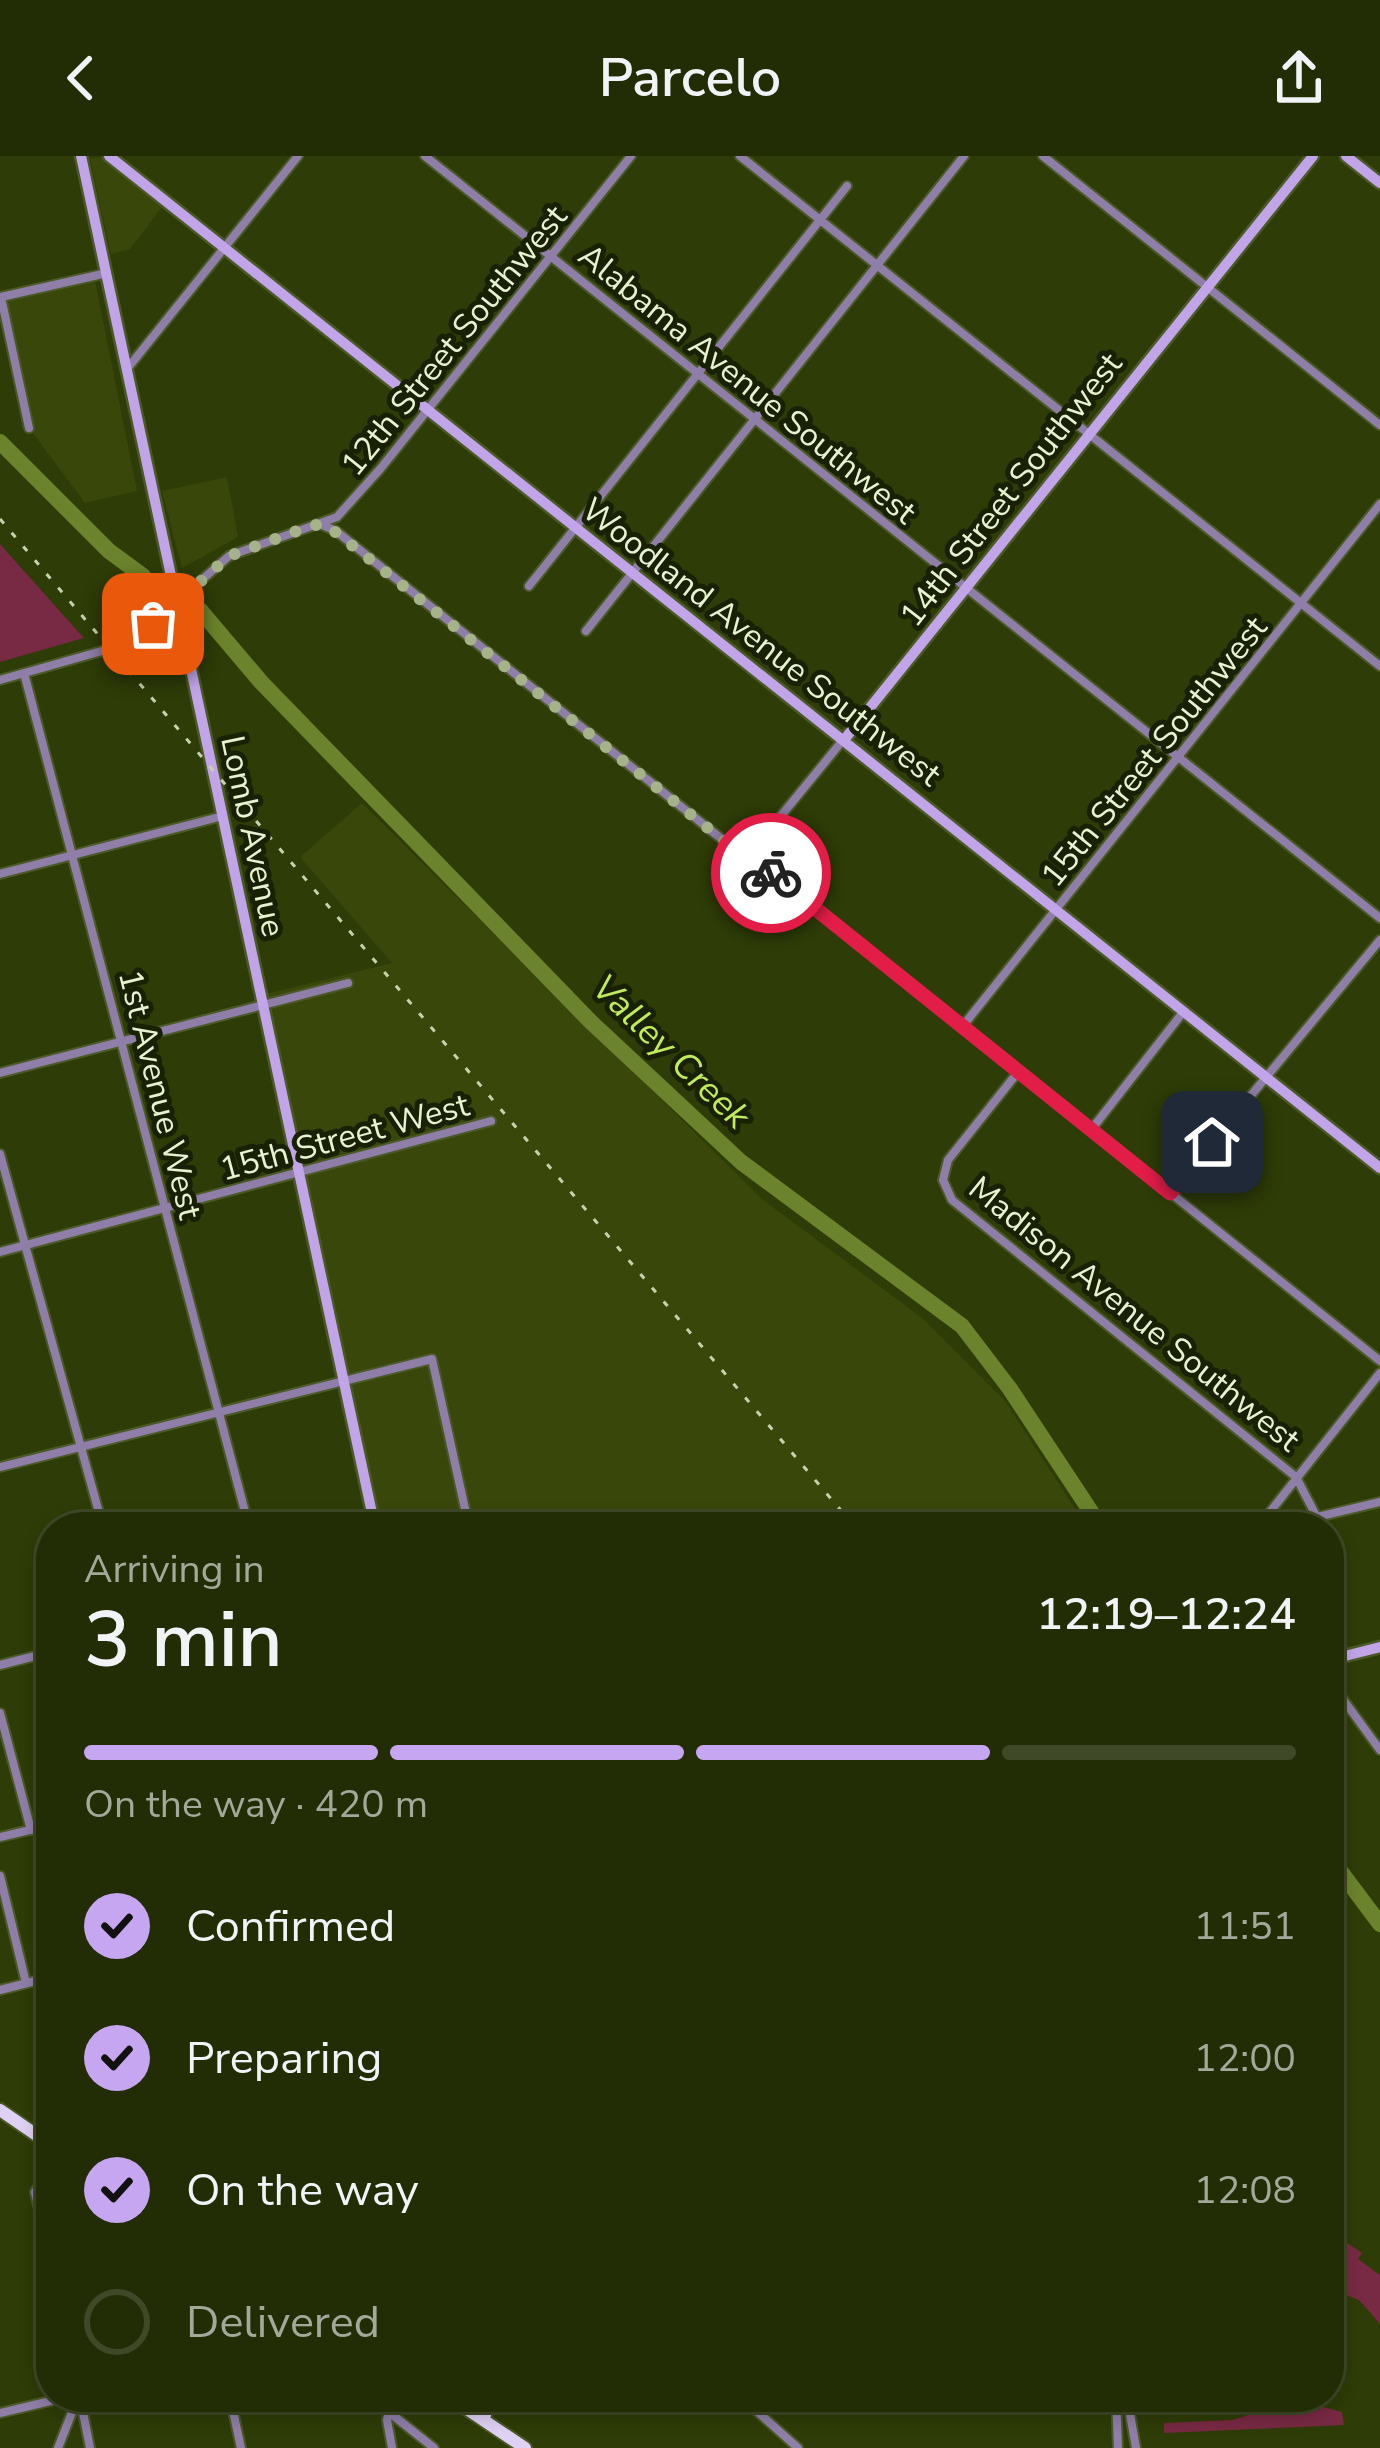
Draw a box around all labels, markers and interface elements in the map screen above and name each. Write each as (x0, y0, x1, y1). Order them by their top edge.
text: Parcelo (599, 41, 781, 115)
icon: back (48, 45, 114, 111)
icon: share (1266, 45, 1332, 111)
street label: 12th Street Southwest (331, 196, 578, 486)
street label: Alabama Avenue Southwest (569, 234, 926, 535)
street label: 14th Street Southwest (890, 343, 1133, 636)
street label: Woodland Avenue Southwest (572, 488, 950, 797)
pin (102, 573, 204, 675)
icon: bag (120, 591, 186, 657)
street label: 15th Street Southwest (1031, 607, 1278, 897)
street label: Lomb Avenue (209, 732, 296, 941)
courier (711, 813, 831, 933)
icon: bike (738, 840, 804, 906)
water label: Valley Creek (581, 964, 762, 1141)
street label: 1st Avenue West (107, 965, 212, 1224)
street label: 15th Street West (215, 1082, 474, 1192)
pin (1161, 1091, 1263, 1193)
icon: home (1179, 1109, 1245, 1175)
street label: Madison Avenue Southwest (959, 1166, 1310, 1462)
text: Arriving in (84, 1543, 265, 1596)
text: 12:19–12:24 (1036, 1584, 1296, 1645)
text: 3 min (84, 1587, 283, 1694)
text: On the way · 420 m (84, 1778, 428, 1831)
icon: check (84, 1893, 150, 1959)
text: Confirmed (186, 1896, 395, 1957)
text: 11:51 (1194, 1900, 1296, 1953)
icon: check (84, 2025, 150, 2091)
text: Preparing (186, 2028, 382, 2089)
text: 12:00 (1194, 2032, 1296, 2085)
icon: check (84, 2157, 150, 2223)
text: On the way (186, 2160, 419, 2221)
text: 12:08 (1194, 2164, 1296, 2217)
text: Delivered (186, 2292, 380, 2353)

